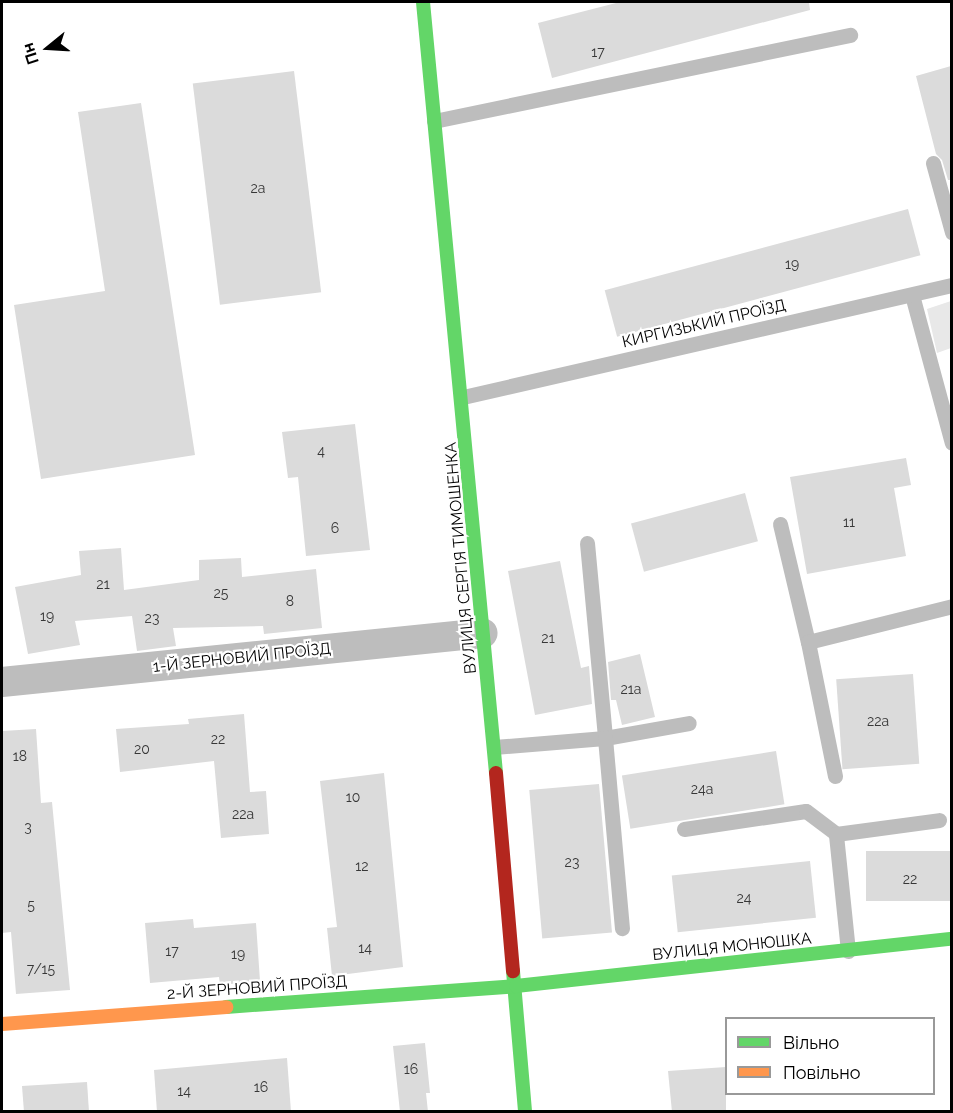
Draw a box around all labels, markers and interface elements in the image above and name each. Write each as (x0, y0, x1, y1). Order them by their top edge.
north arrow (18, 18, 78, 78)
text: Пн (18, 41, 43, 67)
house number: 17 (591, 44, 605, 60)
house number: 2а (251, 180, 265, 196)
house number: 19 (785, 256, 799, 272)
street label: КИРГИЗЬКИЙ ПРОЇЗД (620, 296, 788, 352)
street label: ВУЛИЦЯ СЕРГІЯ ТИМОШЕНКА (441, 441, 481, 675)
house number: 4 (317, 443, 325, 459)
house number: 11 (843, 514, 855, 530)
house number: 6 (331, 520, 339, 536)
house number: 21 (96, 576, 110, 592)
house number: 25 (214, 585, 228, 601)
house number: 8 (286, 593, 294, 609)
house number: 19 (40, 608, 54, 624)
house number: 23 (145, 610, 159, 626)
house number: 21 (541, 630, 555, 646)
street label: 1-Й ЗЕРНОВИЙ ПРОЇЗД (152, 639, 332, 677)
house number: 21а (621, 681, 641, 697)
house number: 22а (867, 713, 889, 729)
house number: 22 (211, 731, 225, 747)
house number: 20 (134, 741, 150, 757)
house number: 18 (13, 748, 27, 764)
house number: 24а (691, 781, 713, 797)
house number: 10 (346, 789, 360, 805)
house number: 22а (232, 806, 254, 822)
house number: 3 (24, 819, 32, 835)
house number: 23 (565, 854, 579, 870)
house number: 12 (355, 858, 369, 874)
house number: 22 (903, 871, 917, 887)
house number: 24 (737, 890, 751, 906)
house number: 5 (27, 897, 35, 913)
street label: ВУЛИЦЯ МОНЮШКА (651, 929, 813, 965)
house number: 14 (358, 940, 372, 956)
house number: 17 (165, 943, 179, 959)
house number: 19 (231, 946, 245, 962)
house number: 7/15 (27, 961, 55, 977)
street label: 2-Й ЗЕРНОВИЙ ПРОЇЗД (166, 972, 348, 1004)
legend (725, 1017, 935, 1095)
text: Вільно (783, 1032, 839, 1053)
house number: 16 (404, 1061, 418, 1077)
text: Повільно (783, 1062, 860, 1083)
house number: 16 (254, 1079, 268, 1095)
house number: 14 (177, 1083, 191, 1099)

